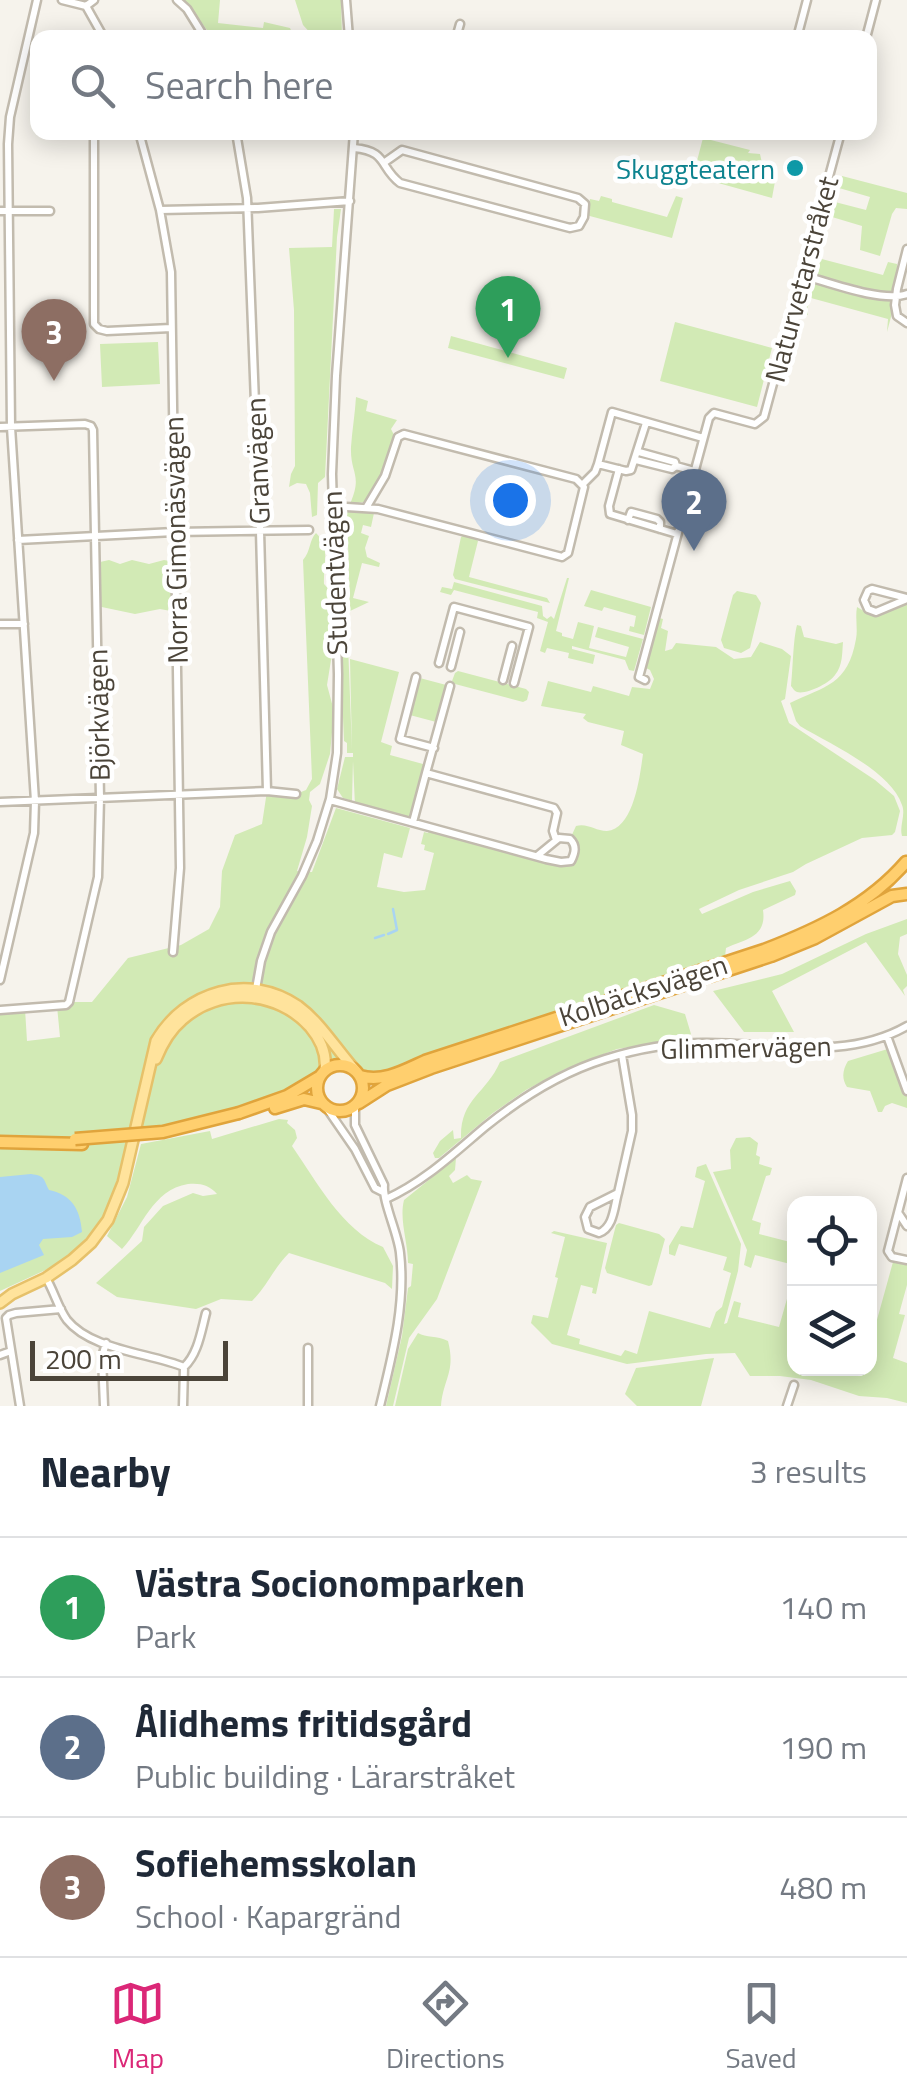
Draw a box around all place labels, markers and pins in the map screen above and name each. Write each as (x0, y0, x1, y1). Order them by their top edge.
place label: Skuggteatern (616, 147, 775, 190)
marker: Skuggteatern (784, 157, 806, 179)
pin: 1 (476, 276, 540, 358)
pin: 3 (22, 298, 86, 381)
pin: 2 (662, 468, 726, 551)

